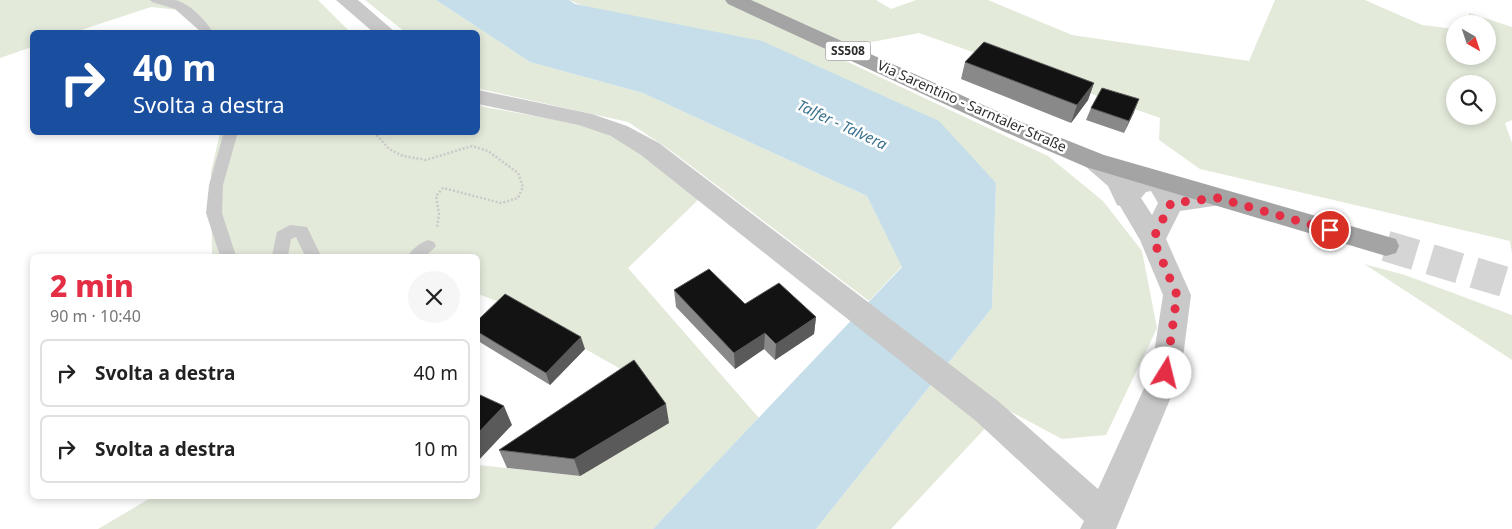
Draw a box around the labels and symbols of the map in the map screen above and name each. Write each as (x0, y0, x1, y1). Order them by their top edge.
north arrow (1446, 15, 1496, 65)
road number: SS508 (826, 41, 870, 60)
street label: Via Sarentino - Sarntaler Straße (875, 55, 1070, 156)
water label: Talfer - Talvera (794, 95, 891, 154)
pin (1309, 209, 1351, 251)
position arrow (1139, 346, 1191, 398)

